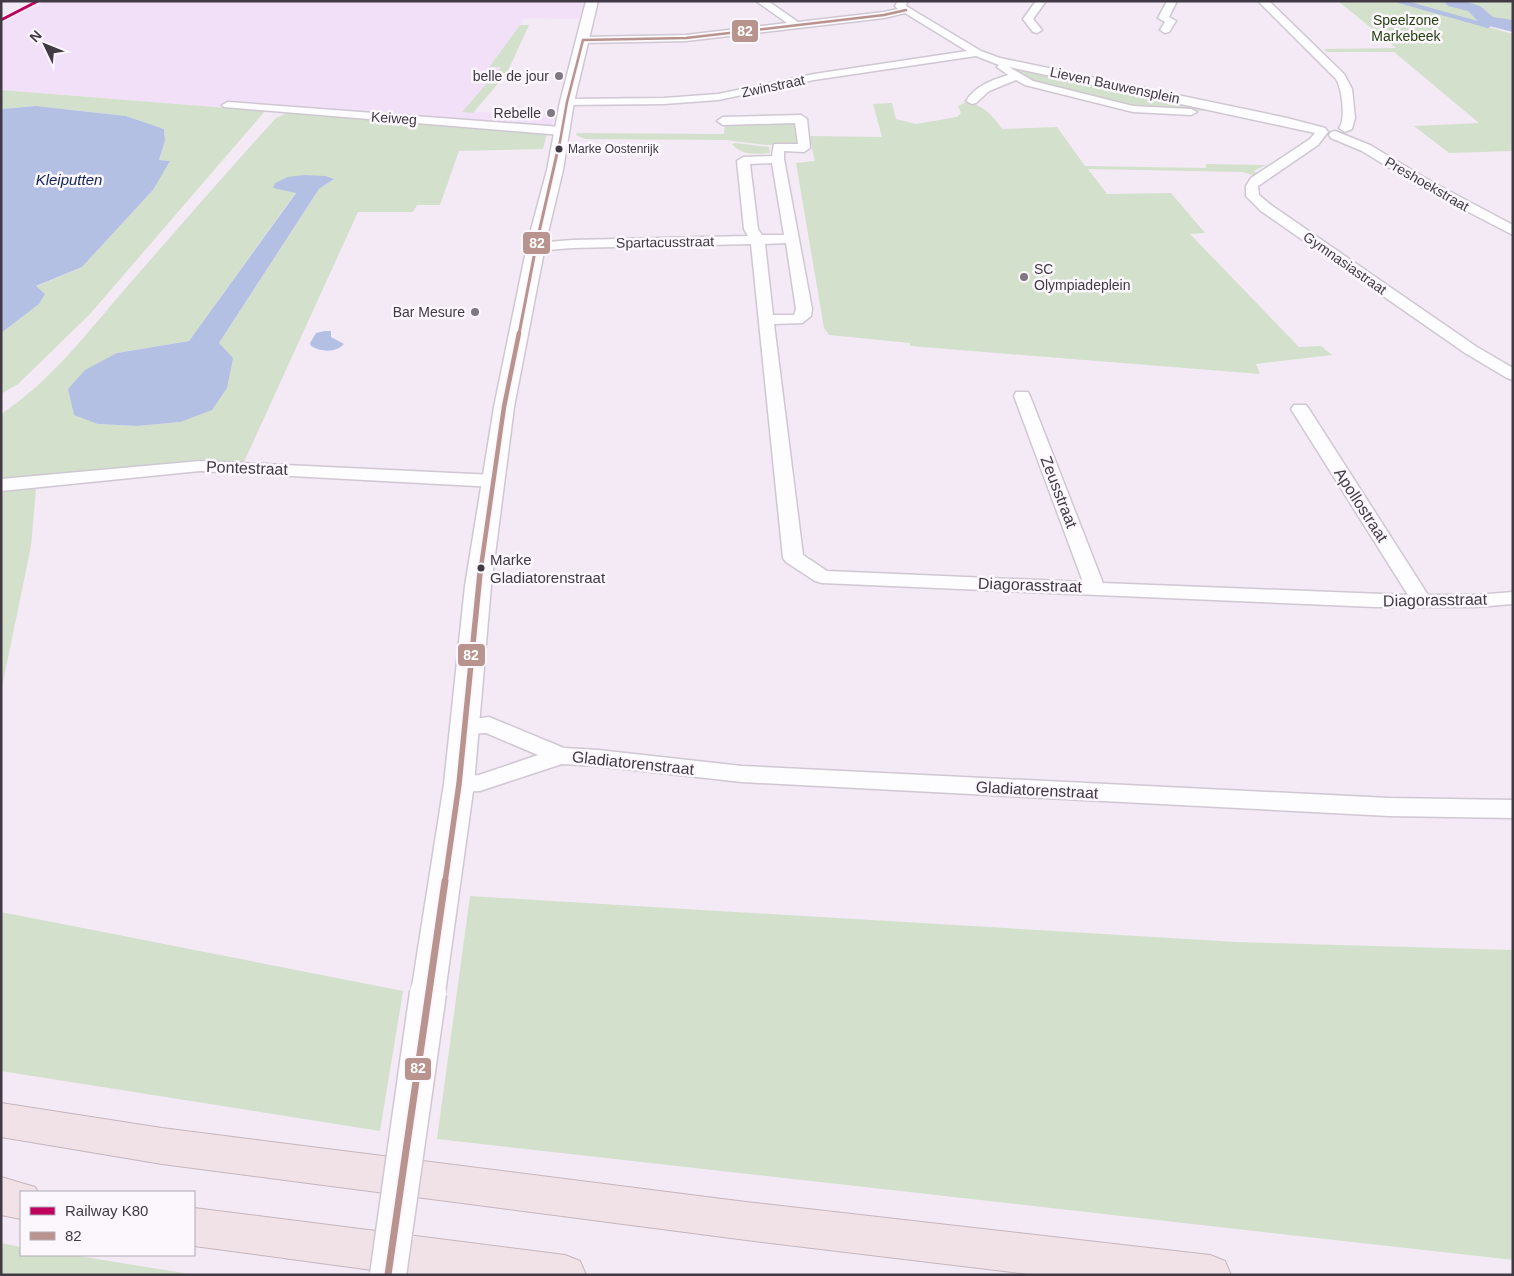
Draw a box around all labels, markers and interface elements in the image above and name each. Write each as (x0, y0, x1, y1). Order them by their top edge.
park label: Speelzone Markebeek (1371, 12, 1442, 44)
line badge: 82 (731, 19, 759, 43)
north arrow (20, 20, 70, 70)
text: 82 (737, 23, 753, 39)
text: N (26, 27, 45, 45)
street label: Lieven Bauwensplein (1049, 63, 1181, 107)
place label: belle de jour (473, 68, 549, 84)
marker: belle de jour (553, 70, 565, 82)
street label: Zwinstraat (740, 71, 806, 101)
place label: Rebelle (494, 105, 541, 121)
marker: Rebelle (545, 107, 557, 119)
street label: Keiweg (371, 108, 417, 128)
place label: Marke Oostenrijk (568, 142, 660, 156)
marker: Marke Oostenrijk (554, 144, 564, 154)
street label: Preshoekstraat (1382, 154, 1472, 215)
water label: Kleiputten (36, 171, 102, 188)
street label: Gymnasiastraat (1300, 228, 1390, 298)
line badge: 82 (522, 231, 551, 255)
street label: Spartacusstraat (616, 233, 714, 251)
text: 82 (529, 235, 545, 251)
place label: SC Olympiadeplein (1034, 261, 1131, 293)
marker: SC Olympiadeplein (1018, 271, 1030, 283)
place label: Bar Mesure (393, 304, 465, 320)
marker: Bar Mesure (469, 306, 481, 318)
street label: Zeusstraat (1038, 454, 1081, 531)
street label: Pontestraat (206, 458, 289, 478)
street label: Apollostraat (1331, 465, 1391, 546)
place label: Marke Gladiatorenstraat (490, 551, 606, 586)
marker: Marke Gladiatorenstraat (476, 563, 486, 573)
street label: Diagorasstraat (978, 575, 1083, 595)
street label: Diagorasstraat (1383, 591, 1488, 609)
line badge: 82 (457, 643, 486, 667)
text: 82 (463, 647, 479, 663)
street label: Gladiatorenstraat (571, 748, 695, 778)
street label: Gladiatorenstraat (975, 778, 1099, 802)
line badge: 82 (404, 1057, 432, 1081)
text: 82 (410, 1060, 426, 1076)
legend (20, 1191, 195, 1256)
text: Railway K80 (65, 1202, 148, 1219)
text: 82 (65, 1227, 82, 1244)

